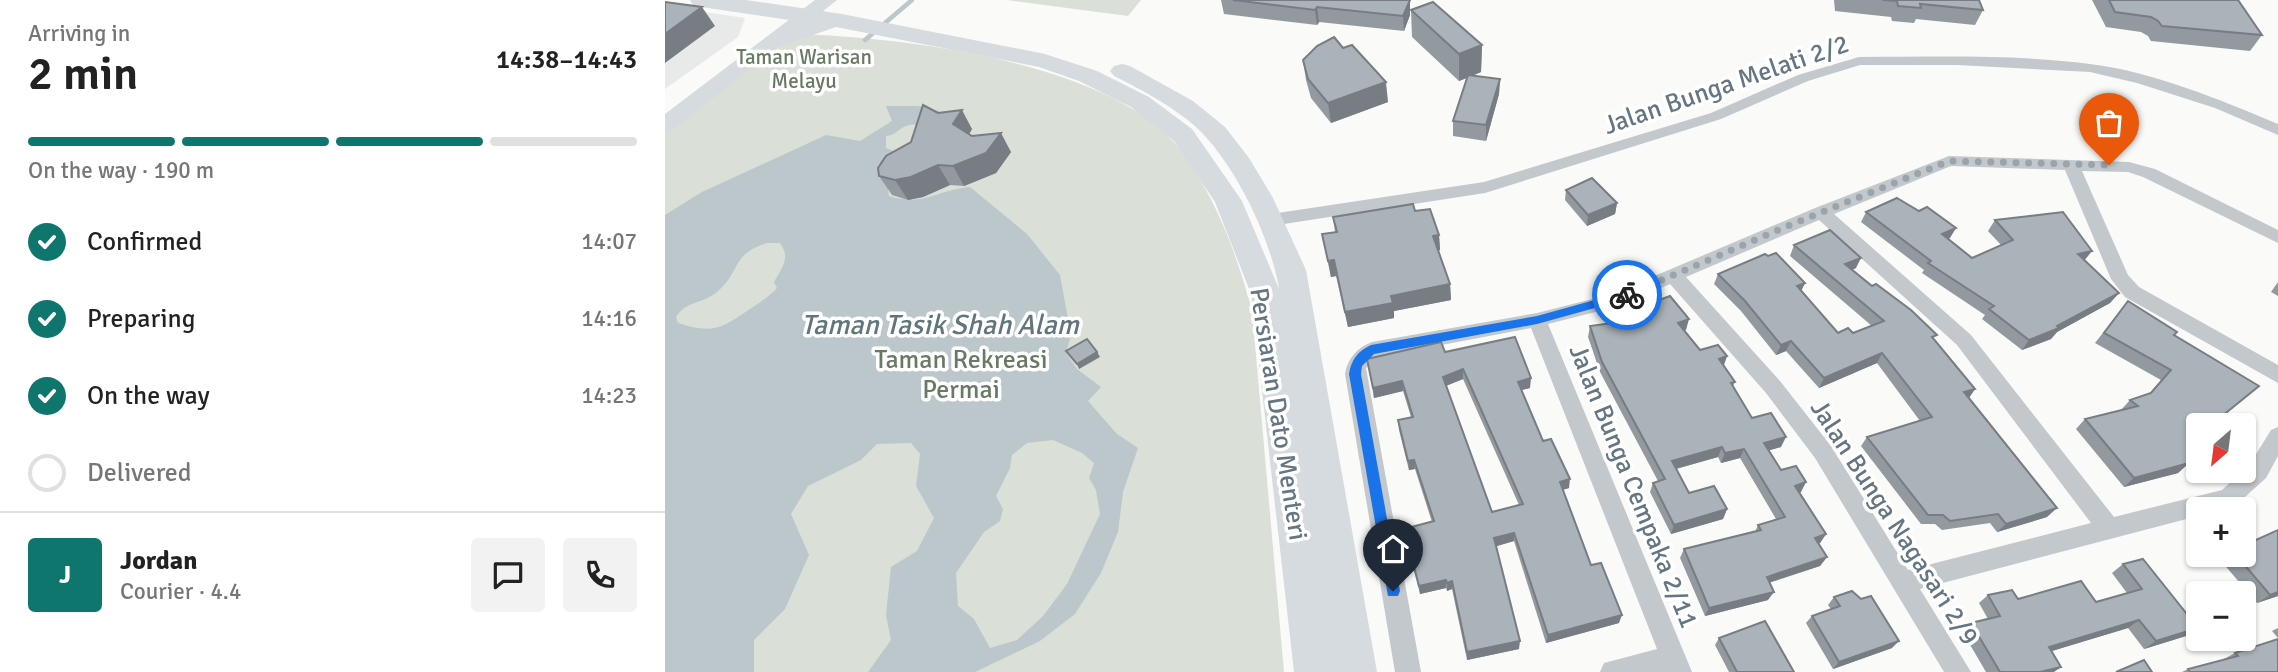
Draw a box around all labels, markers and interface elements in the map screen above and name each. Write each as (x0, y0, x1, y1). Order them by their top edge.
text: Arriving in (28, 19, 130, 48)
street label: Jalan Bunga Melati 2/2 (1599, 28, 1853, 142)
text: 14:38–14:43 (496, 44, 637, 76)
park label: Taman Warisan Melayu (736, 44, 872, 94)
text: 2 min (28, 46, 138, 102)
pin (2079, 93, 2139, 165)
icon: bag (2090, 104, 2128, 142)
text: On the way · 190 m (28, 156, 214, 185)
icon: check (28, 223, 66, 261)
text: Confirmed (87, 226, 202, 258)
text: 14:07 (581, 227, 637, 256)
courier (1592, 260, 1662, 330)
icon: bike (1608, 276, 1646, 314)
street label: Persiaran Dato Menteri (1242, 285, 1314, 543)
icon: check (28, 300, 66, 338)
text: Preparing (87, 303, 195, 335)
text: 14:16 (581, 304, 637, 333)
water label: Taman Tasik Shah Alam (801, 308, 1080, 342)
street label: Jalan Bunga Cempaka 2/11 (1561, 340, 1705, 633)
park label: Taman Rekreasi Permai (875, 344, 1047, 406)
icon: check (28, 377, 66, 415)
text: On the way (87, 380, 210, 412)
text: 14:23 (581, 381, 637, 410)
street label: Jalan Bunga Nagasari 2/9 (1803, 394, 1985, 651)
north arrow (2186, 413, 2256, 483)
map controls (2186, 413, 2256, 651)
text: Delivered (87, 457, 192, 489)
button: + (2186, 497, 2256, 567)
pin (1363, 519, 1423, 591)
icon: home (1374, 530, 1412, 568)
button: chat (471, 538, 545, 612)
button: phone (563, 538, 637, 612)
text: Jordan (120, 545, 197, 577)
text: J (59, 559, 71, 591)
text: Courier · 4.4 (120, 577, 241, 606)
button: − (2186, 581, 2256, 651)

